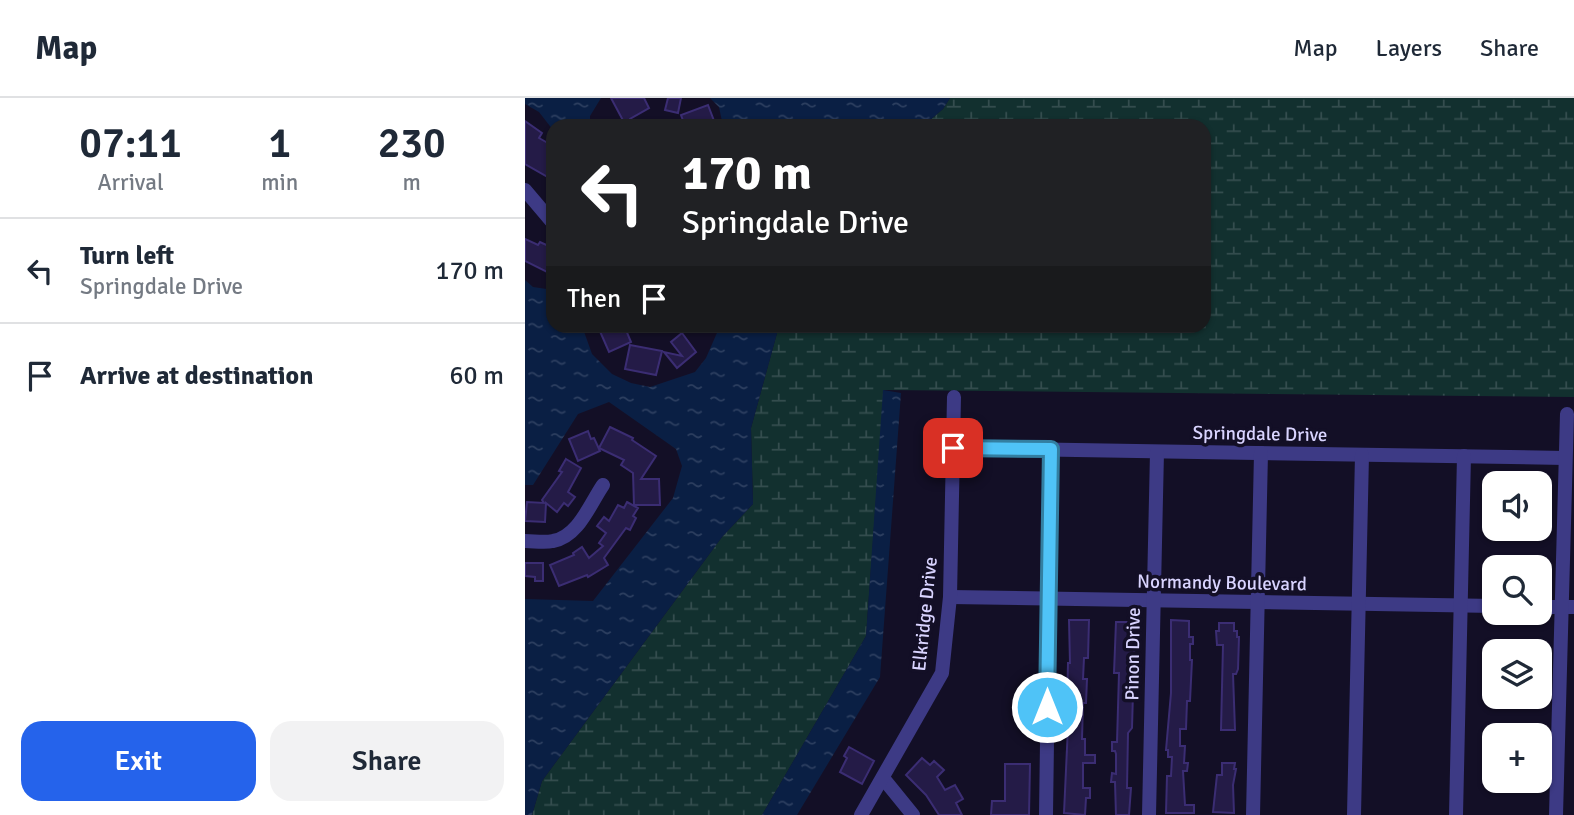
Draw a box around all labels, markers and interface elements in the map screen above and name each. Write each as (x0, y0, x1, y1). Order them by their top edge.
text: Map (35, 28, 97, 69)
text: Map (1293, 33, 1338, 63)
text: Layers (1376, 33, 1442, 63)
text: Share (1480, 33, 1539, 63)
text: 07:11 (79, 118, 182, 169)
text: 1 (268, 118, 291, 169)
text: 230 (378, 118, 446, 169)
text: 170 m (682, 143, 812, 203)
icon: left (567, 147, 658, 238)
text: Arrival (97, 168, 164, 197)
text: min (261, 168, 298, 197)
text: m (402, 168, 421, 197)
text: Springdale Drive (682, 203, 909, 242)
text: Turn left (80, 240, 174, 272)
icon: left (21, 252, 59, 290)
text: 170 m (435, 255, 504, 287)
text: Springdale Drive (80, 272, 243, 301)
icon: arrive (635, 280, 673, 318)
text: Then (567, 283, 621, 315)
icon: arrive (21, 357, 59, 395)
text: Arrive at destination (80, 360, 313, 392)
text: 60 m (449, 360, 504, 392)
pin (923, 418, 983, 478)
street label: Springdale Drive (1192, 421, 1328, 447)
icon: arrive (934, 429, 972, 467)
map controls (1482, 471, 1552, 793)
button: sound (1482, 471, 1552, 541)
button: search (1482, 555, 1552, 625)
street label: Elkridge Drive (907, 556, 943, 672)
street label: Normandy Boulevard (1137, 570, 1307, 596)
street label: Pinon Drive (1120, 607, 1146, 701)
button: layers (1482, 639, 1552, 709)
position arrow (1010, 670, 1084, 744)
button: Exit (21, 721, 256, 801)
button: Share (270, 721, 504, 801)
button: + (1482, 723, 1552, 793)

